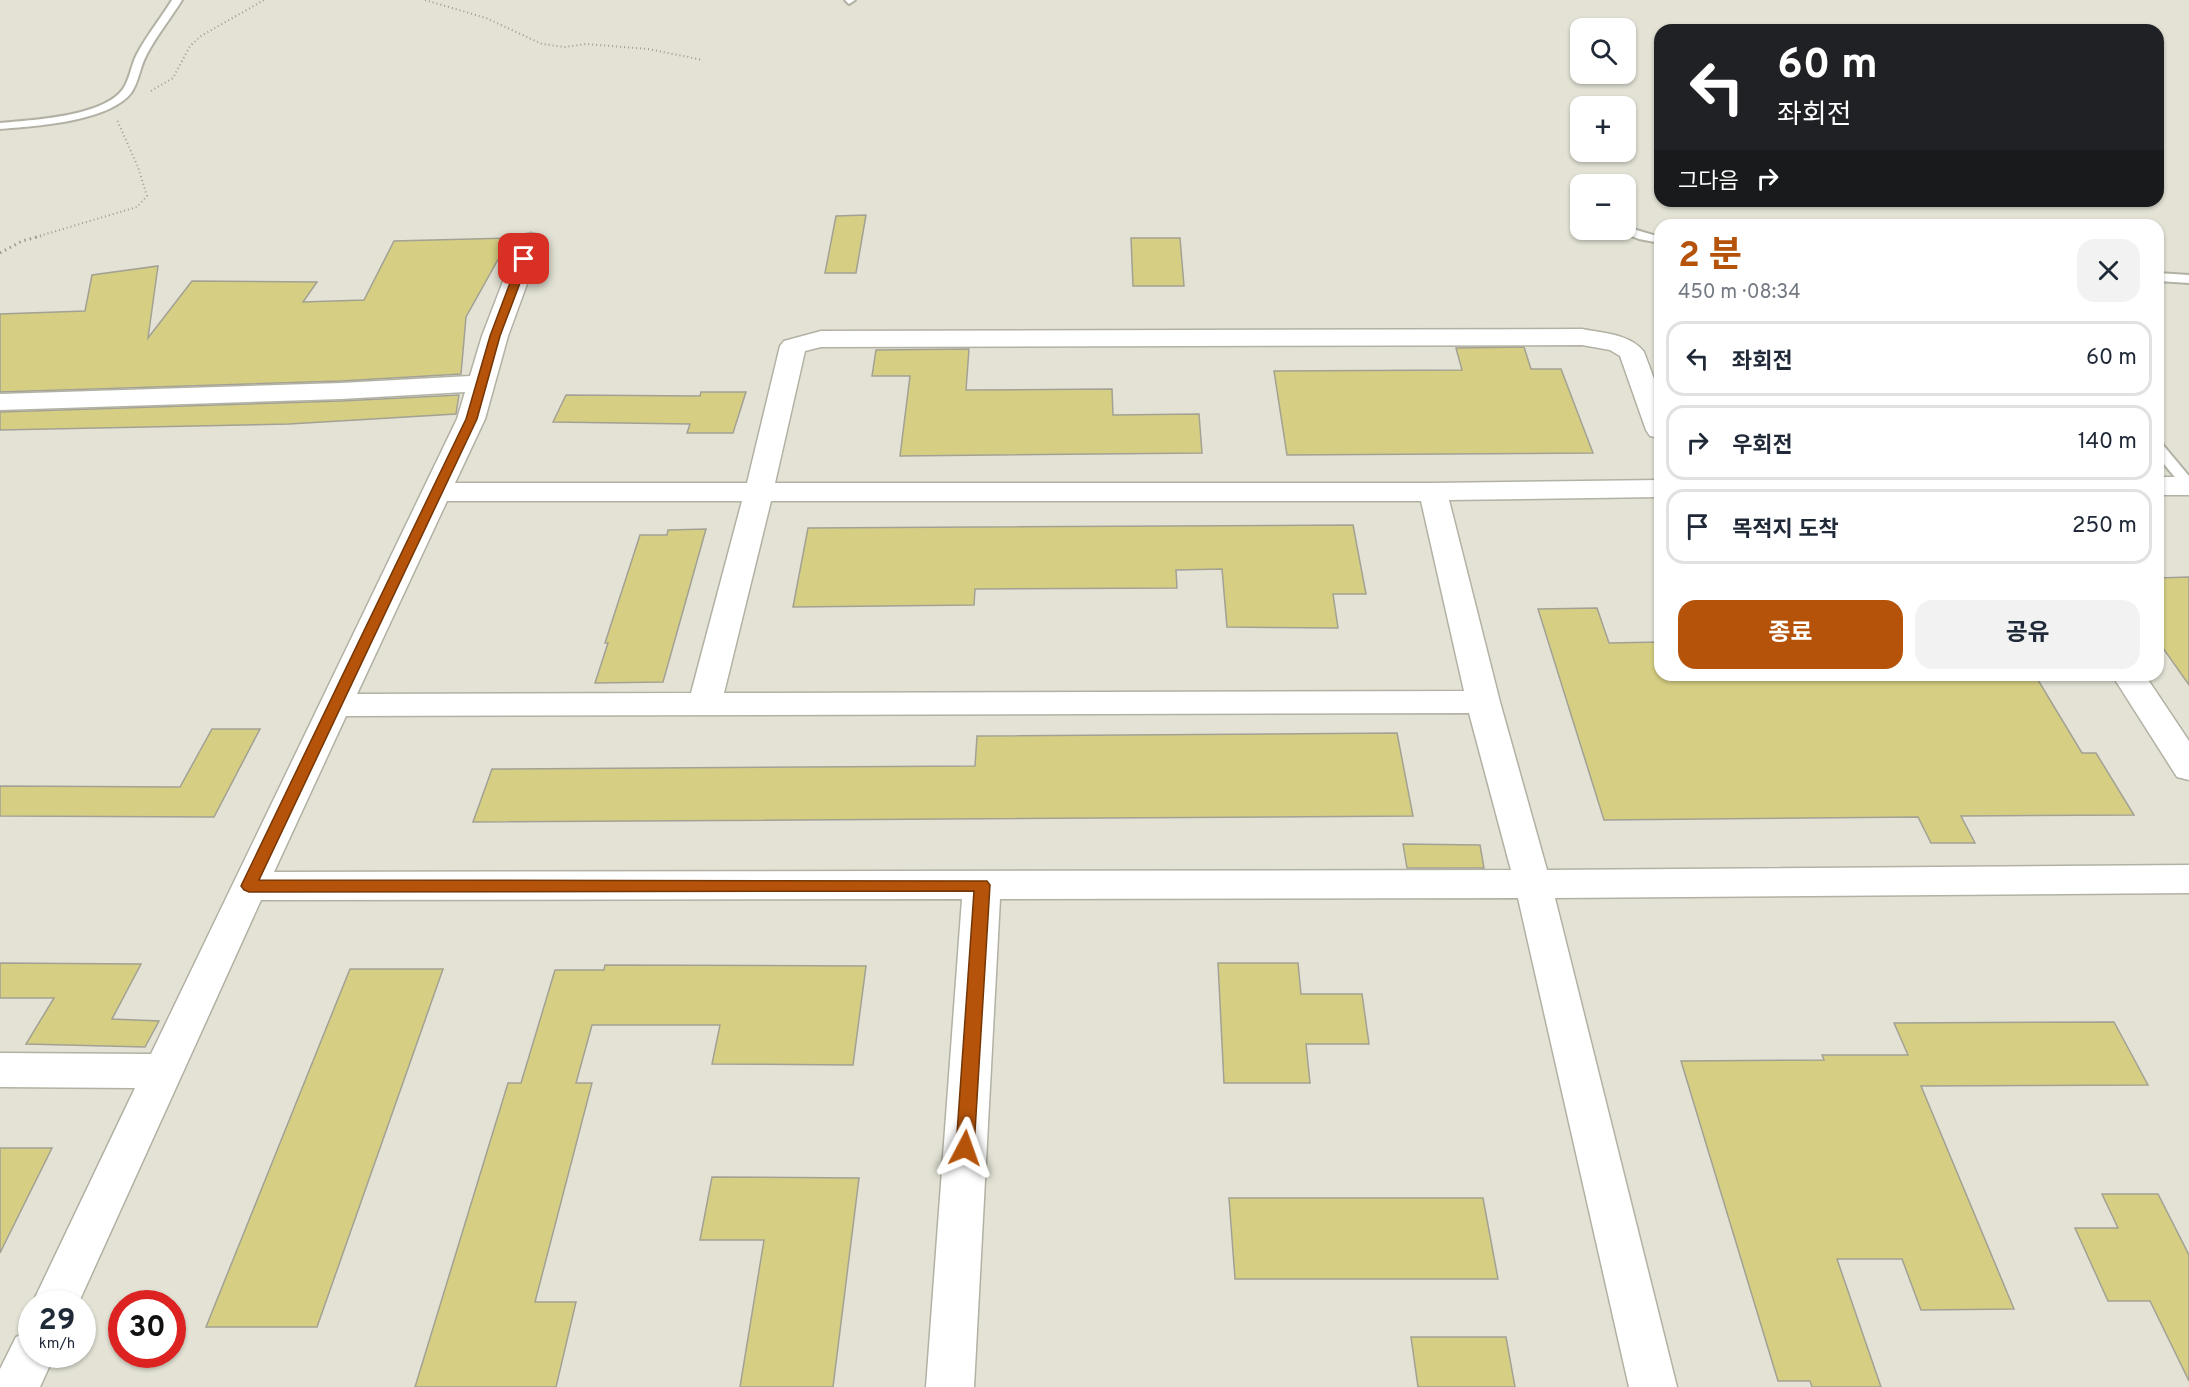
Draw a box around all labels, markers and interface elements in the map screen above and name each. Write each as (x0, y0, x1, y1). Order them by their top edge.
map controls (1570, 18, 1636, 240)
button: search (1570, 18, 1636, 84)
text: 60 m (1777, 40, 1878, 93)
icon: left (1678, 48, 1756, 126)
button: + (1570, 96, 1636, 162)
text: 좌회전 (1777, 99, 1852, 133)
icon: right (1751, 162, 1784, 195)
text: 그다음 (1678, 169, 1739, 196)
button: − (1570, 174, 1636, 240)
pin (498, 233, 549, 284)
text: 2 분 (1678, 234, 1742, 280)
button: close (2077, 239, 2140, 302)
icon: arrive (507, 242, 540, 275)
text: 450 m · 08:34 (1678, 280, 1801, 306)
icon: left (1681, 342, 1714, 375)
text: 60 m (2086, 345, 2137, 372)
text: 좌회전 (1732, 349, 1793, 376)
icon: right (1681, 426, 1714, 459)
text: 140 m (2078, 429, 2137, 456)
text: 우회전 (1732, 433, 1793, 460)
icon: arrive (1681, 510, 1714, 543)
text: 250 m (2072, 513, 2137, 540)
text: 목적지 도착 (1732, 517, 1839, 544)
button: 종료 (1678, 600, 1903, 669)
button: 공유 (1915, 600, 2140, 669)
position arrow (933, 1116, 997, 1180)
speed limit sign: 30 (108, 1290, 186, 1368)
text: 29 (39, 1303, 75, 1340)
text: km/h (39, 1335, 75, 1354)

